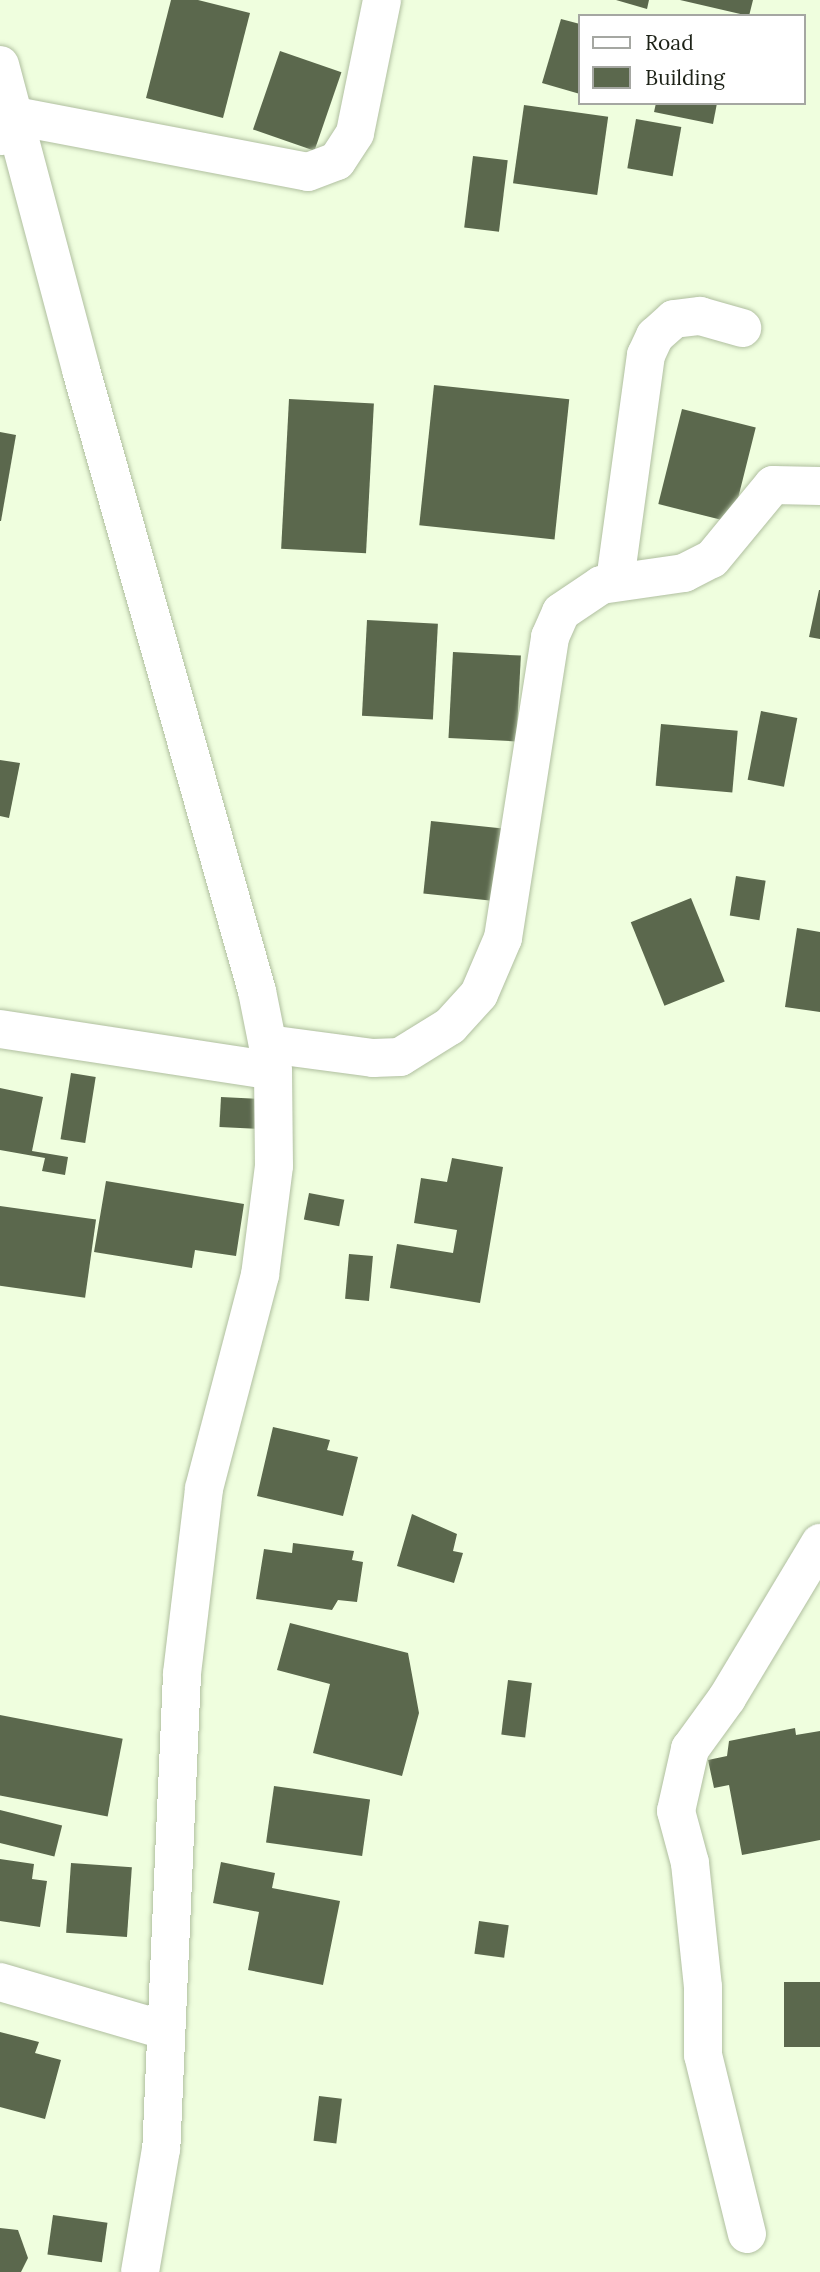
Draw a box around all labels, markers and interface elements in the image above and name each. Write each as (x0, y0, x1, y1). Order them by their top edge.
legend (578, 14, 806, 105)
text: Road (645, 29, 694, 56)
text: Building (645, 64, 725, 91)

